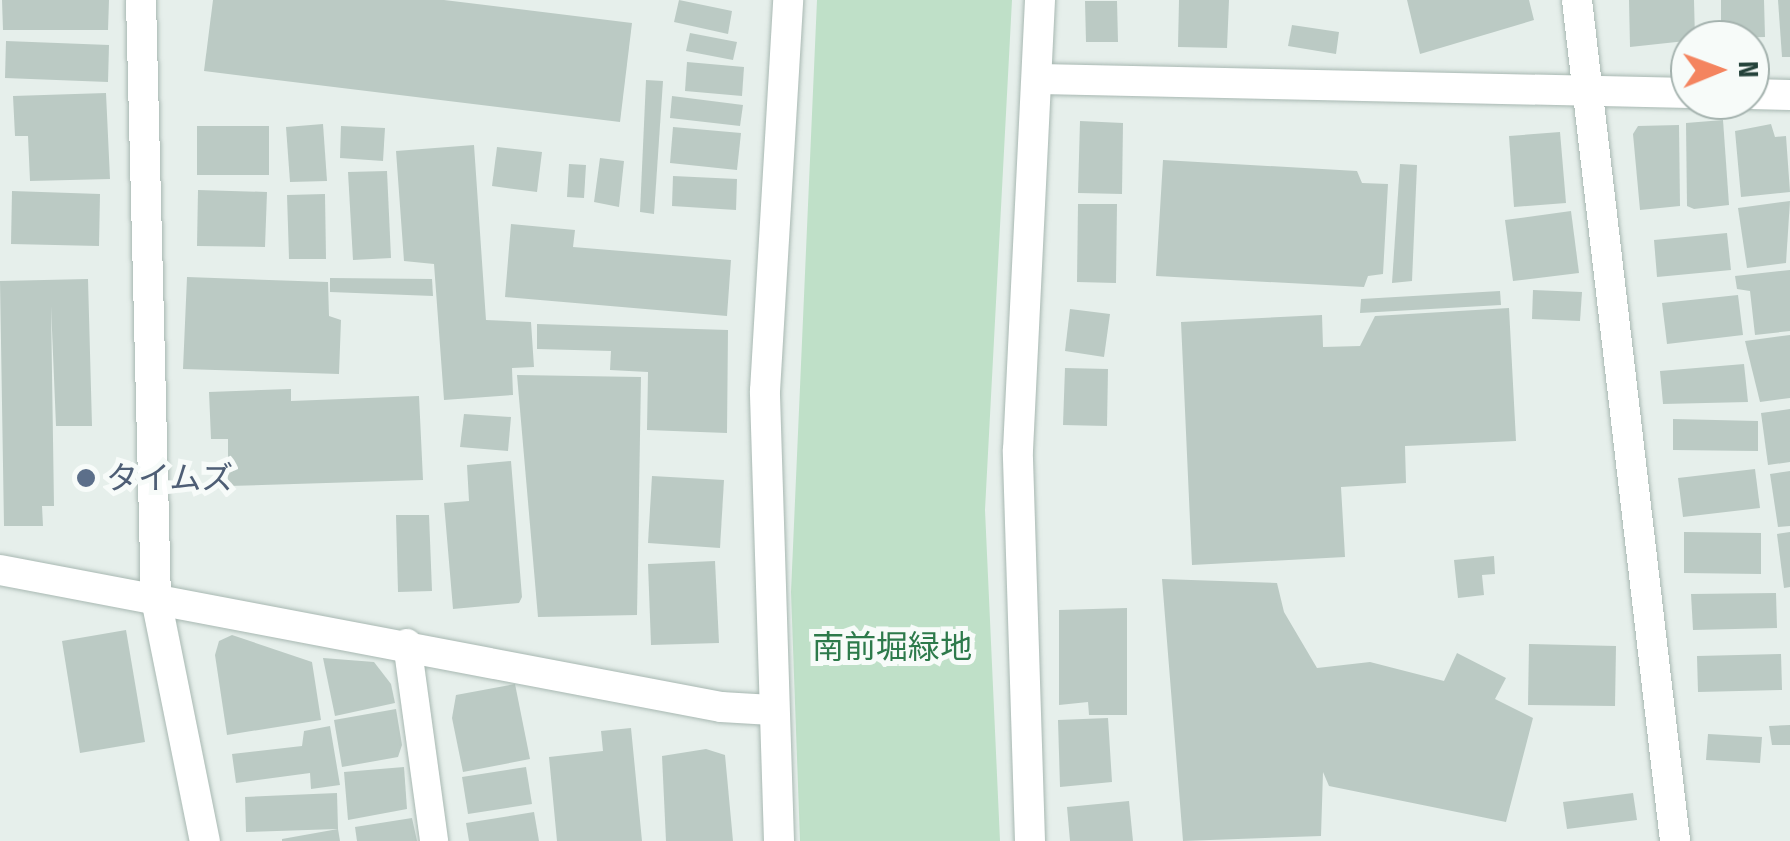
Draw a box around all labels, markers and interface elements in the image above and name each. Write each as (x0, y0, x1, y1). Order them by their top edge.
north arrow (1670, 20, 1770, 120)
text: N (1732, 61, 1765, 78)
place label: タイムズ (106, 459, 234, 497)
marker: タイムズ (75, 467, 97, 489)
park label: 南前堀緑地 (812, 628, 972, 666)

